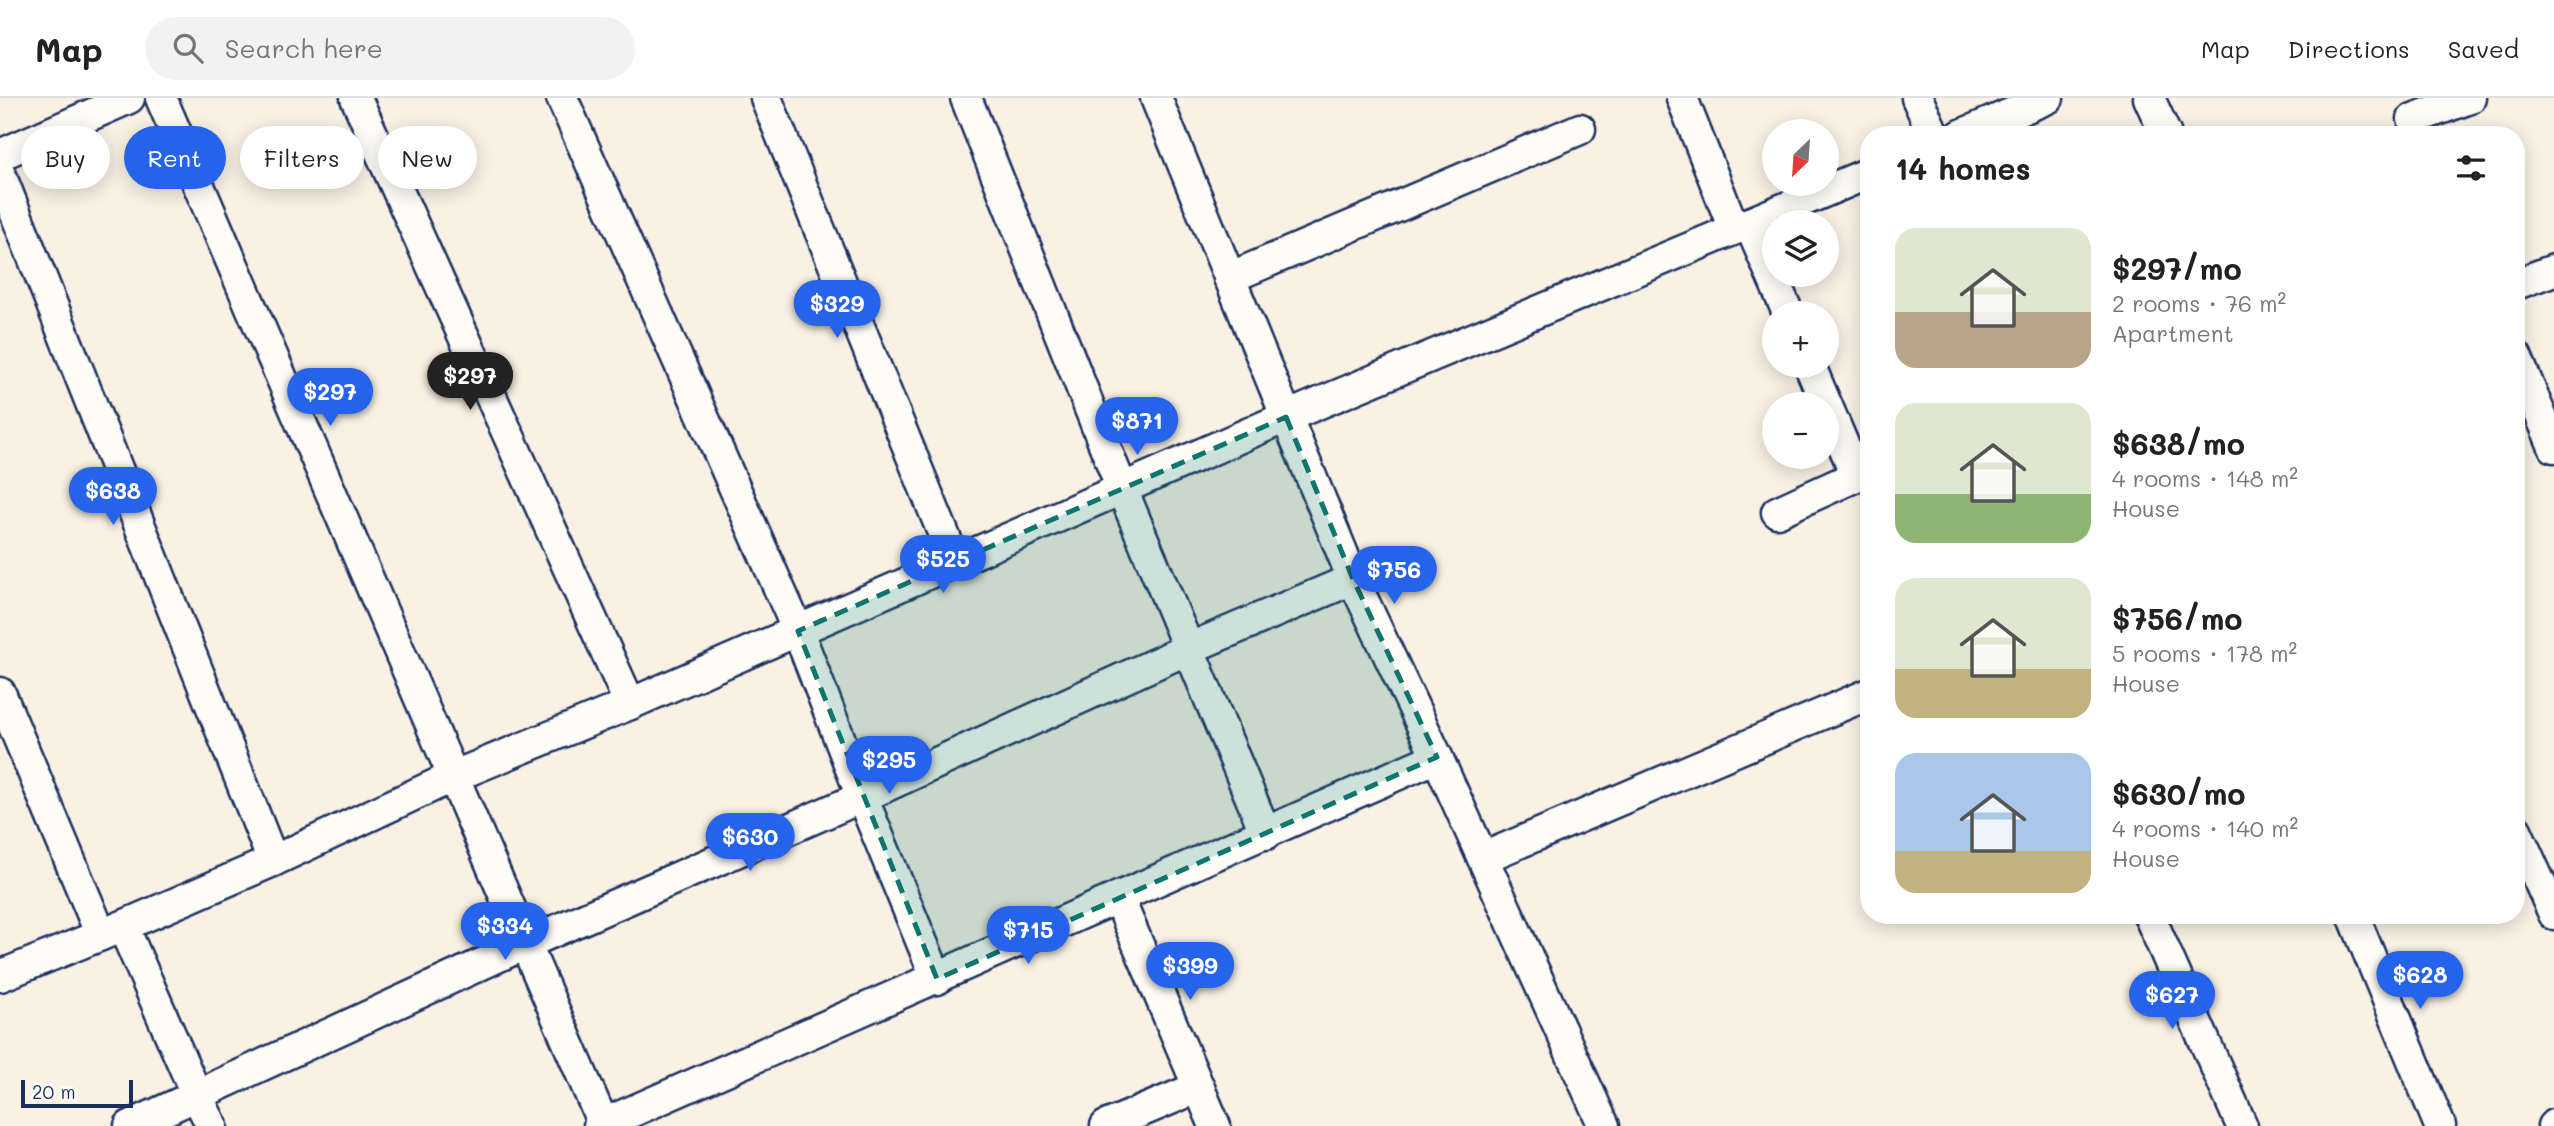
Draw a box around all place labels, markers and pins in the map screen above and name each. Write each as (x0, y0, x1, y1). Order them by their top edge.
pin: $329 (796, 280, 878, 340)
pin: $297 (429, 352, 511, 412)
pin: $297 (289, 368, 371, 428)
pin: $871 (1096, 398, 1178, 457)
pin: $638 (72, 468, 154, 527)
pin: $525 (902, 536, 984, 595)
pin: $756 (1353, 546, 1435, 606)
pin: $295 (848, 736, 930, 796)
pin: $630 (709, 814, 791, 873)
pin: $334 (464, 902, 546, 962)
pin: $715 (987, 906, 1069, 966)
pin: $399 (1149, 942, 1231, 1002)
pin: $628 (2379, 951, 2461, 1011)
pin: $627 (2131, 972, 2213, 1031)

